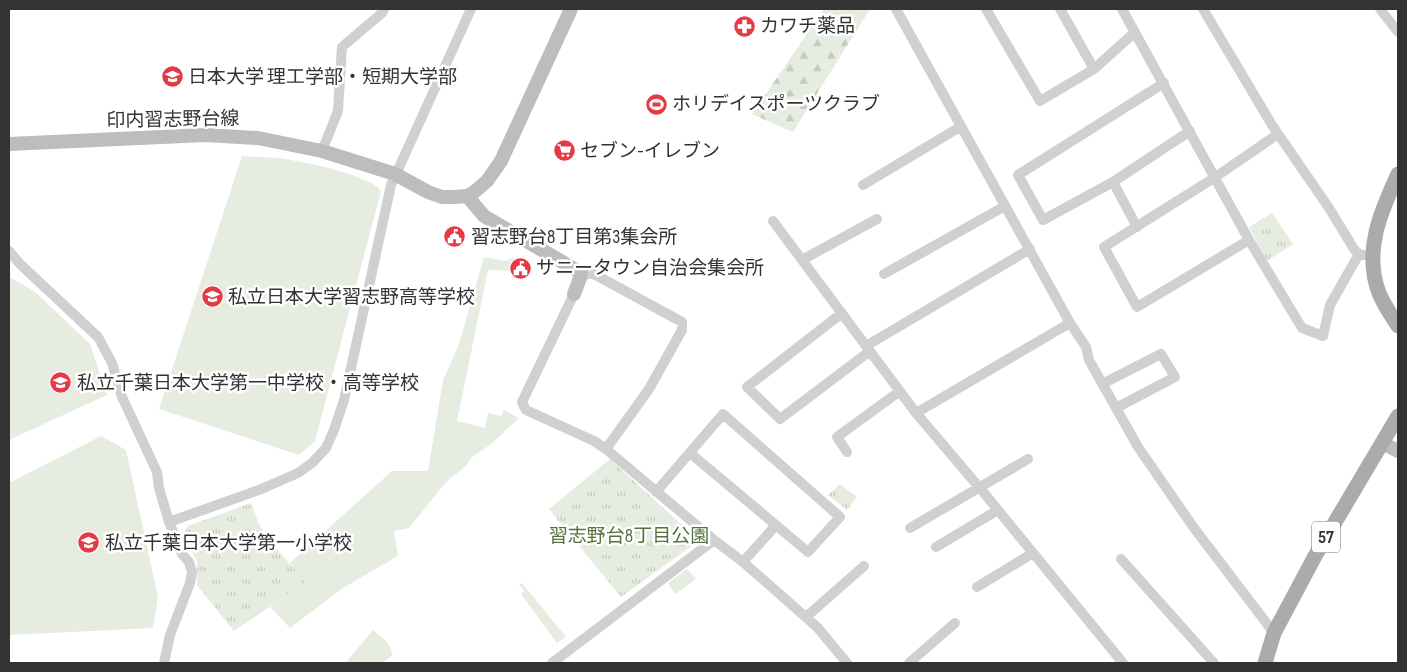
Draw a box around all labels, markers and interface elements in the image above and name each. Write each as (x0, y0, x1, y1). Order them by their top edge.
pharmacy icon: カワチ薬品 (732, 14, 756, 38)
place label: カワチ薬品 (760, 15, 855, 38)
school or university icon: 日本大学 理工学部・短期大学部 (160, 65, 184, 89)
place label: 日本大学 理工学部・短期大学部 (188, 66, 457, 89)
sports icon: ホリデイスポーツクラブ (644, 92, 668, 116)
place label: ホリデイスポーツクラブ (672, 93, 880, 116)
street label: 印内習志野台線 (106, 107, 240, 133)
supermarket icon: セブン-イレブン (552, 139, 576, 163)
place label: セブン-イレブン (580, 140, 720, 163)
public building icon: 習志野台8丁目第3集会所 (443, 225, 467, 249)
place label: 習志野台8丁目第3集会所 (471, 226, 677, 249)
public building icon: サニータウン自治会集会所 (508, 256, 532, 280)
place label: サニータウン自治会集会所 (536, 257, 764, 280)
school or university icon: 私立日本大学習志野高等学校 (200, 285, 224, 309)
place label: 私立日本大学習志野高等学校 (228, 286, 475, 309)
school or university icon: 私立千葉日本大学第一中学校・高等学校 (49, 371, 73, 395)
place label: 私立千葉日本大学第一中学校・高等学校 (77, 372, 419, 395)
road number: 57 (1312, 522, 1340, 552)
park label: 習志野台8丁目公園 (549, 525, 709, 548)
school or university icon: 私立千葉日本大学第一小学校 (77, 531, 101, 555)
place label: 私立千葉日本大学第一小学校 (105, 532, 352, 555)

